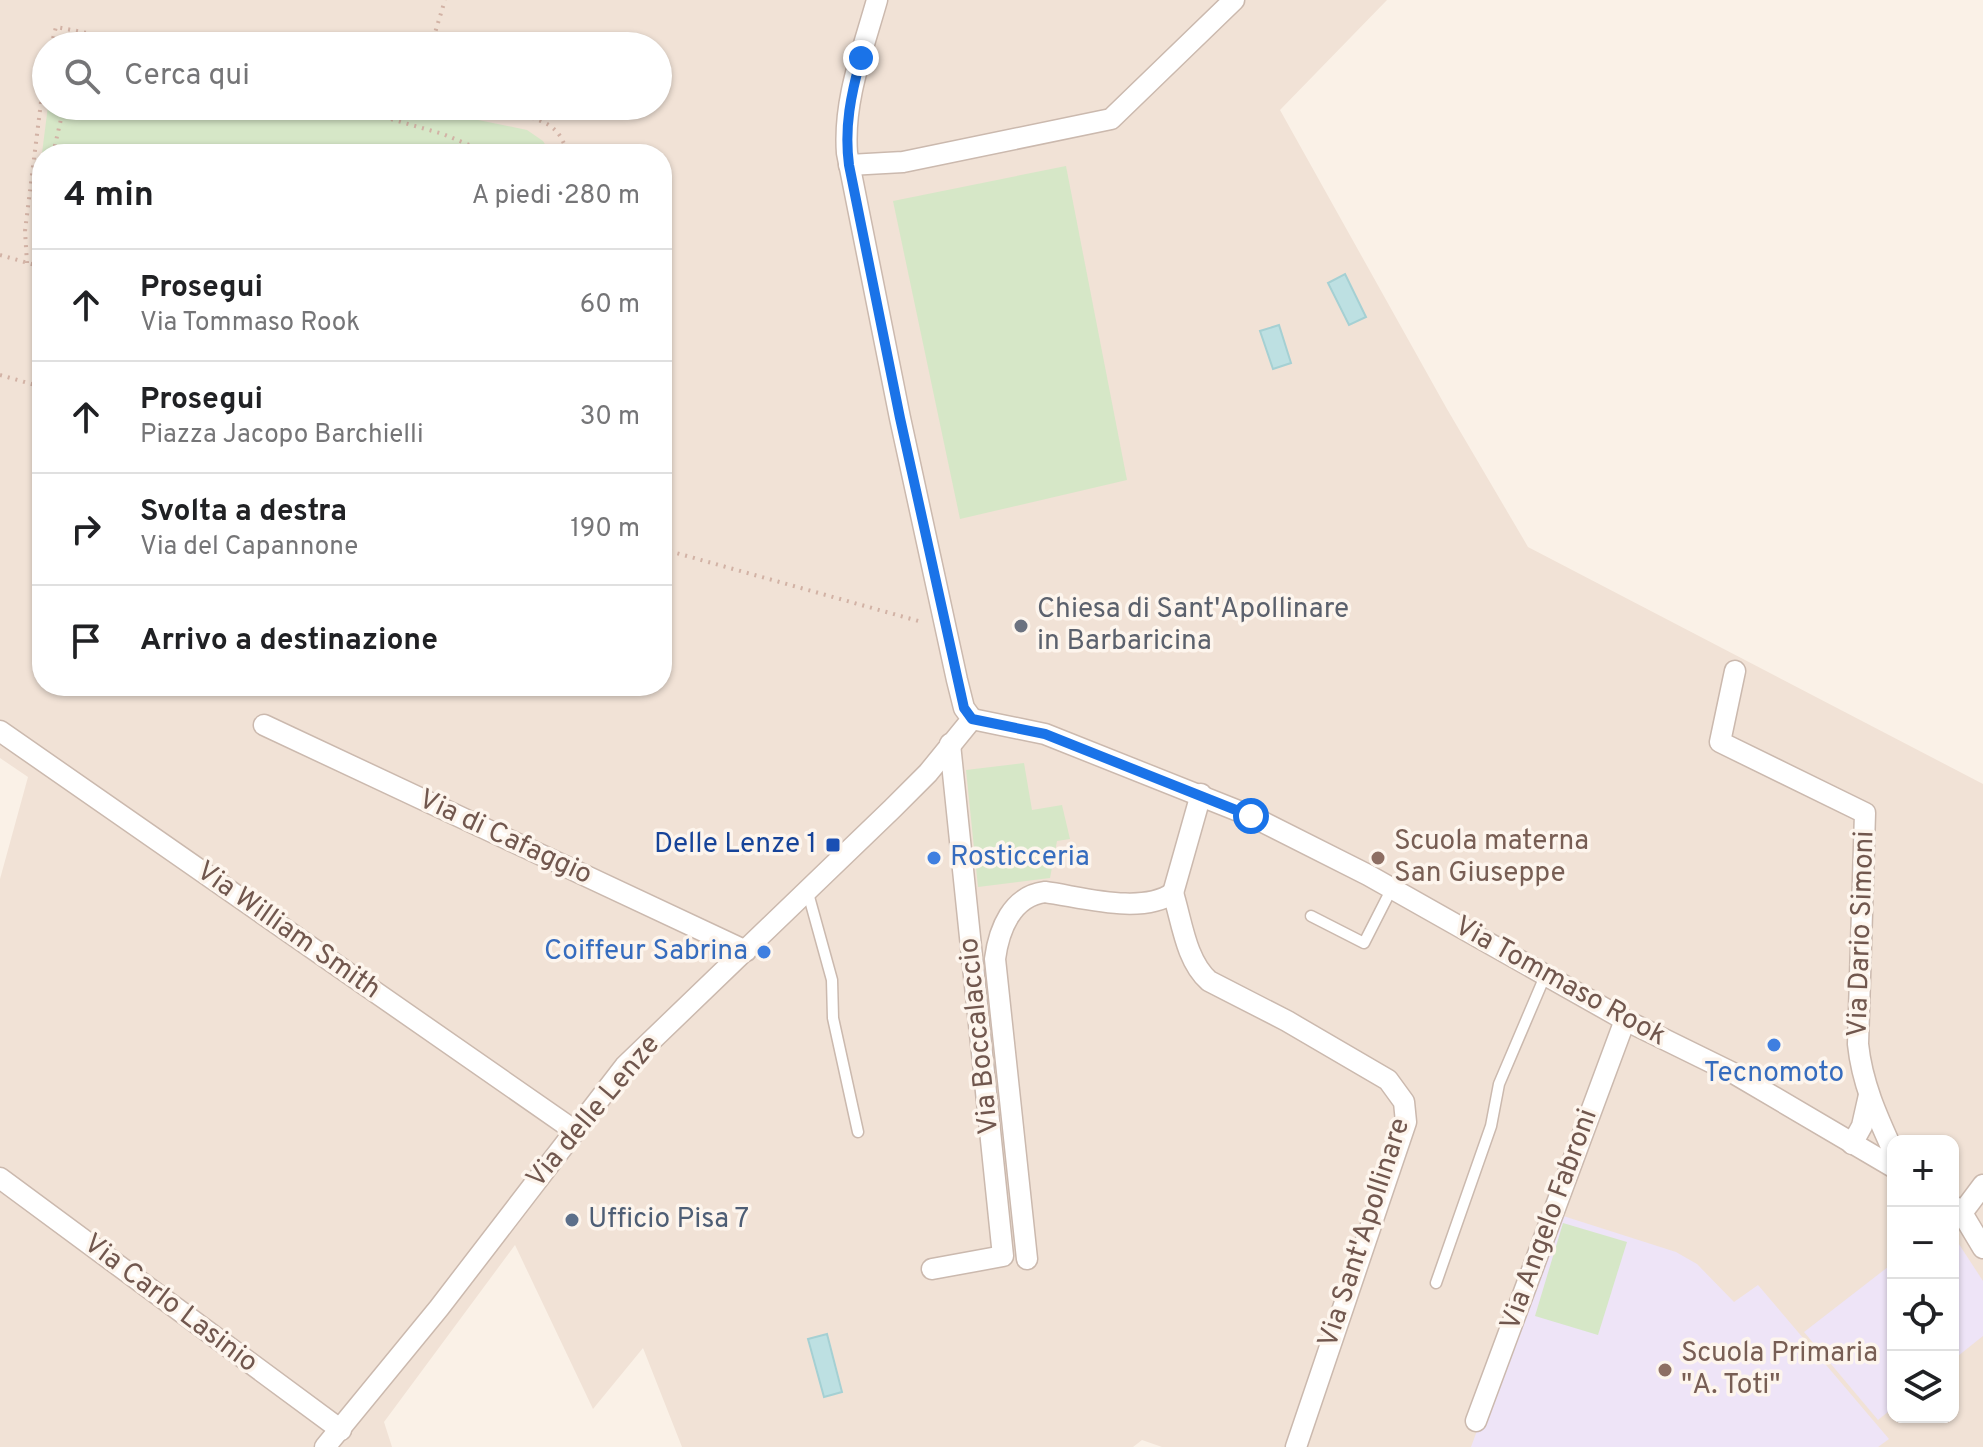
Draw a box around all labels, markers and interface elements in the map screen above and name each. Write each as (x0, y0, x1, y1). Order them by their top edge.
search box (32, 32, 672, 120)
route end (843, 40, 879, 76)
icon: search (60, 54, 104, 98)
text: Cerca qui (124, 58, 250, 95)
text: 4 min (64, 175, 154, 218)
text: A piedi · 280 m (472, 180, 640, 213)
text: Prosegui (140, 270, 263, 307)
icon: ahead (64, 283, 108, 327)
text: 60 m (580, 289, 640, 322)
text: Via Tommaso Rook (140, 307, 360, 340)
text: Prosegui (140, 382, 263, 419)
icon: ahead (64, 395, 108, 439)
text: 30 m (580, 401, 640, 434)
text: Piazza Jacopo Barchielli (140, 419, 424, 452)
text: Svolta a destra (140, 494, 347, 531)
icon: right (64, 507, 108, 551)
text: 190 m (570, 513, 640, 546)
text: Via del Capannone (140, 531, 358, 564)
place label: Chiesa di Sant'Apollinare in Barbaricina (1037, 592, 1349, 660)
marker: Chiesa di Sant'Apollinare in Barbaricina (1012, 617, 1030, 635)
icon: arrive (64, 619, 108, 663)
text: Arrivo a destinazione (140, 623, 438, 660)
street label: Via di Cafaggio (412, 782, 598, 894)
route start (1233, 798, 1269, 834)
place label: Scuola materna San Giuseppe (1394, 824, 1589, 892)
place label: Delle Lenze 1 (654, 827, 817, 863)
street label: Via Dario Simoni (1840, 830, 1884, 1038)
marker: Delle Lenze 1 (824, 836, 842, 854)
place label: Rosticceria (950, 840, 1090, 876)
marker: Rosticceria (925, 849, 943, 867)
marker: Scuola materna San Giuseppe (1369, 849, 1387, 867)
street label: Via William Smith (189, 854, 387, 1008)
street label: Via Tommaso Rook (1448, 909, 1672, 1055)
place label: Coiffeur Sabrina (544, 934, 748, 970)
street label: Via Boccalaccio (952, 936, 1008, 1136)
marker: Coiffeur Sabrina (755, 943, 773, 961)
street label: Via delle Lenze (519, 1028, 669, 1196)
marker: Tecnomoto (1765, 1036, 1783, 1054)
place label: Tecnomoto (1704, 1056, 1844, 1092)
street label: Via Angelo Fabroni (1493, 1104, 1607, 1336)
street label: Via Sant'Apollinare (1311, 1114, 1419, 1352)
map controls (1887, 1135, 1959, 1423)
button: + (1887, 1135, 1959, 1207)
place label: Ufficio Pisa 7 (588, 1202, 749, 1238)
button: − (1887, 1207, 1959, 1279)
marker: Ufficio Pisa 7 (563, 1211, 581, 1229)
street label: Via Carlo Lasinio (76, 1227, 264, 1381)
button: locate (1887, 1279, 1959, 1351)
place label: Scuola Primaria "A. Toti" (1681, 1336, 1878, 1404)
button: layers (1887, 1351, 1959, 1423)
marker: Scuola Primaria "A. Toti" (1656, 1361, 1674, 1379)

